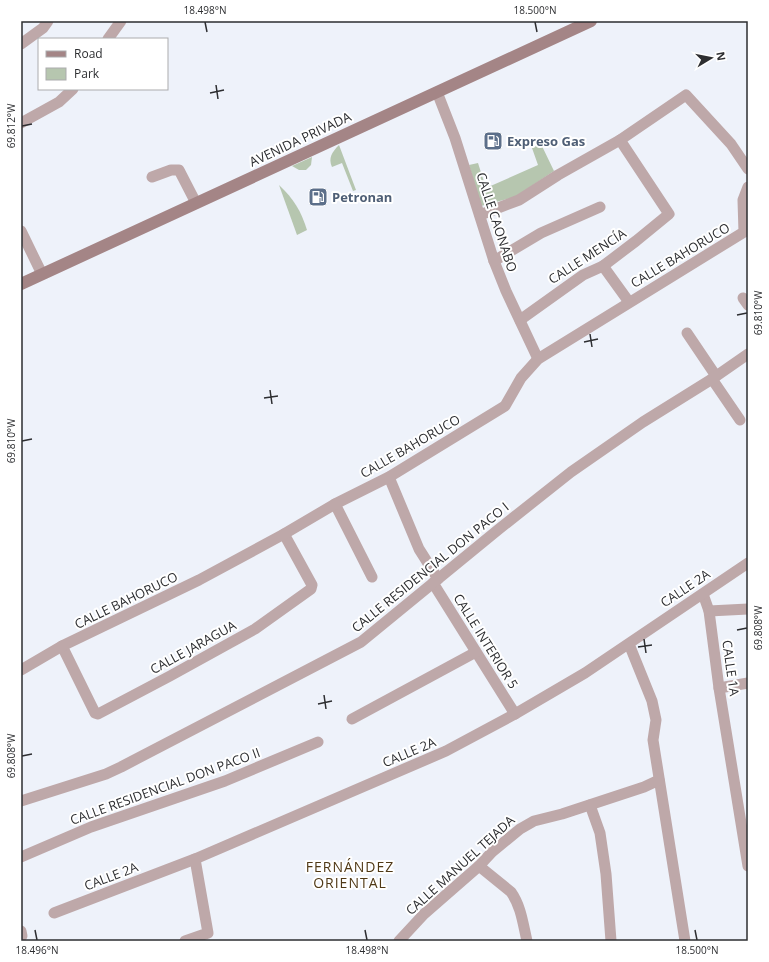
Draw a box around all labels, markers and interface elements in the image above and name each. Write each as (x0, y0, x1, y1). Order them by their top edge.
text: 18.498°N (183, 3, 227, 17)
text: 18.500°N (513, 3, 557, 17)
legend (38, 38, 168, 90)
north arrow (691, 38, 731, 78)
text: Road (74, 45, 103, 62)
text: N (713, 50, 730, 62)
text: Park (74, 65, 100, 82)
text: 69.812°W (4, 103, 18, 148)
street label: AVENIDA PRIVADA (246, 107, 355, 171)
fuel station icon: Expreso Gas (482, 130, 504, 152)
place label: Expreso Gas (507, 132, 585, 150)
street label: CALLE CAONABO (472, 170, 522, 274)
fuel station icon: Petronan (307, 186, 329, 208)
place label: Petronan (332, 188, 392, 206)
street label: CALLE BAHORUCO (627, 218, 733, 292)
street label: CALLE MENCÍA (545, 224, 630, 288)
text: 69.810°W (751, 290, 765, 335)
street label: CALLE BAHORUCO (357, 410, 463, 482)
text: 69.810°W (4, 418, 18, 463)
street label: CALLE RESIDENCIAL DON PACO I (348, 498, 512, 636)
street label: CALLE 2A (657, 564, 714, 611)
street label: CALLE BAHORUCO (71, 567, 181, 633)
street label: CALLE INTERIOR 5 (449, 590, 523, 692)
text: 69.808°W (751, 605, 765, 650)
street label: CALLE JARAGUA (147, 616, 240, 678)
street label: CALLE 1A (718, 639, 744, 698)
street label: CALLE 2A (380, 732, 439, 771)
text: 69.808°W (4, 733, 18, 778)
street label: CALLE RESIDENCIAL DON PACO II (68, 743, 262, 829)
street label: CALLE MANUEL TEJADA (402, 811, 519, 919)
street label: CALLE 2A (82, 857, 141, 894)
district label: FERNÁNDEZ ORIENTAL (306, 857, 394, 892)
text: 18.496°N (15, 943, 59, 957)
text: 18.498°N (345, 943, 389, 957)
text: 18.500°N (675, 943, 719, 957)

